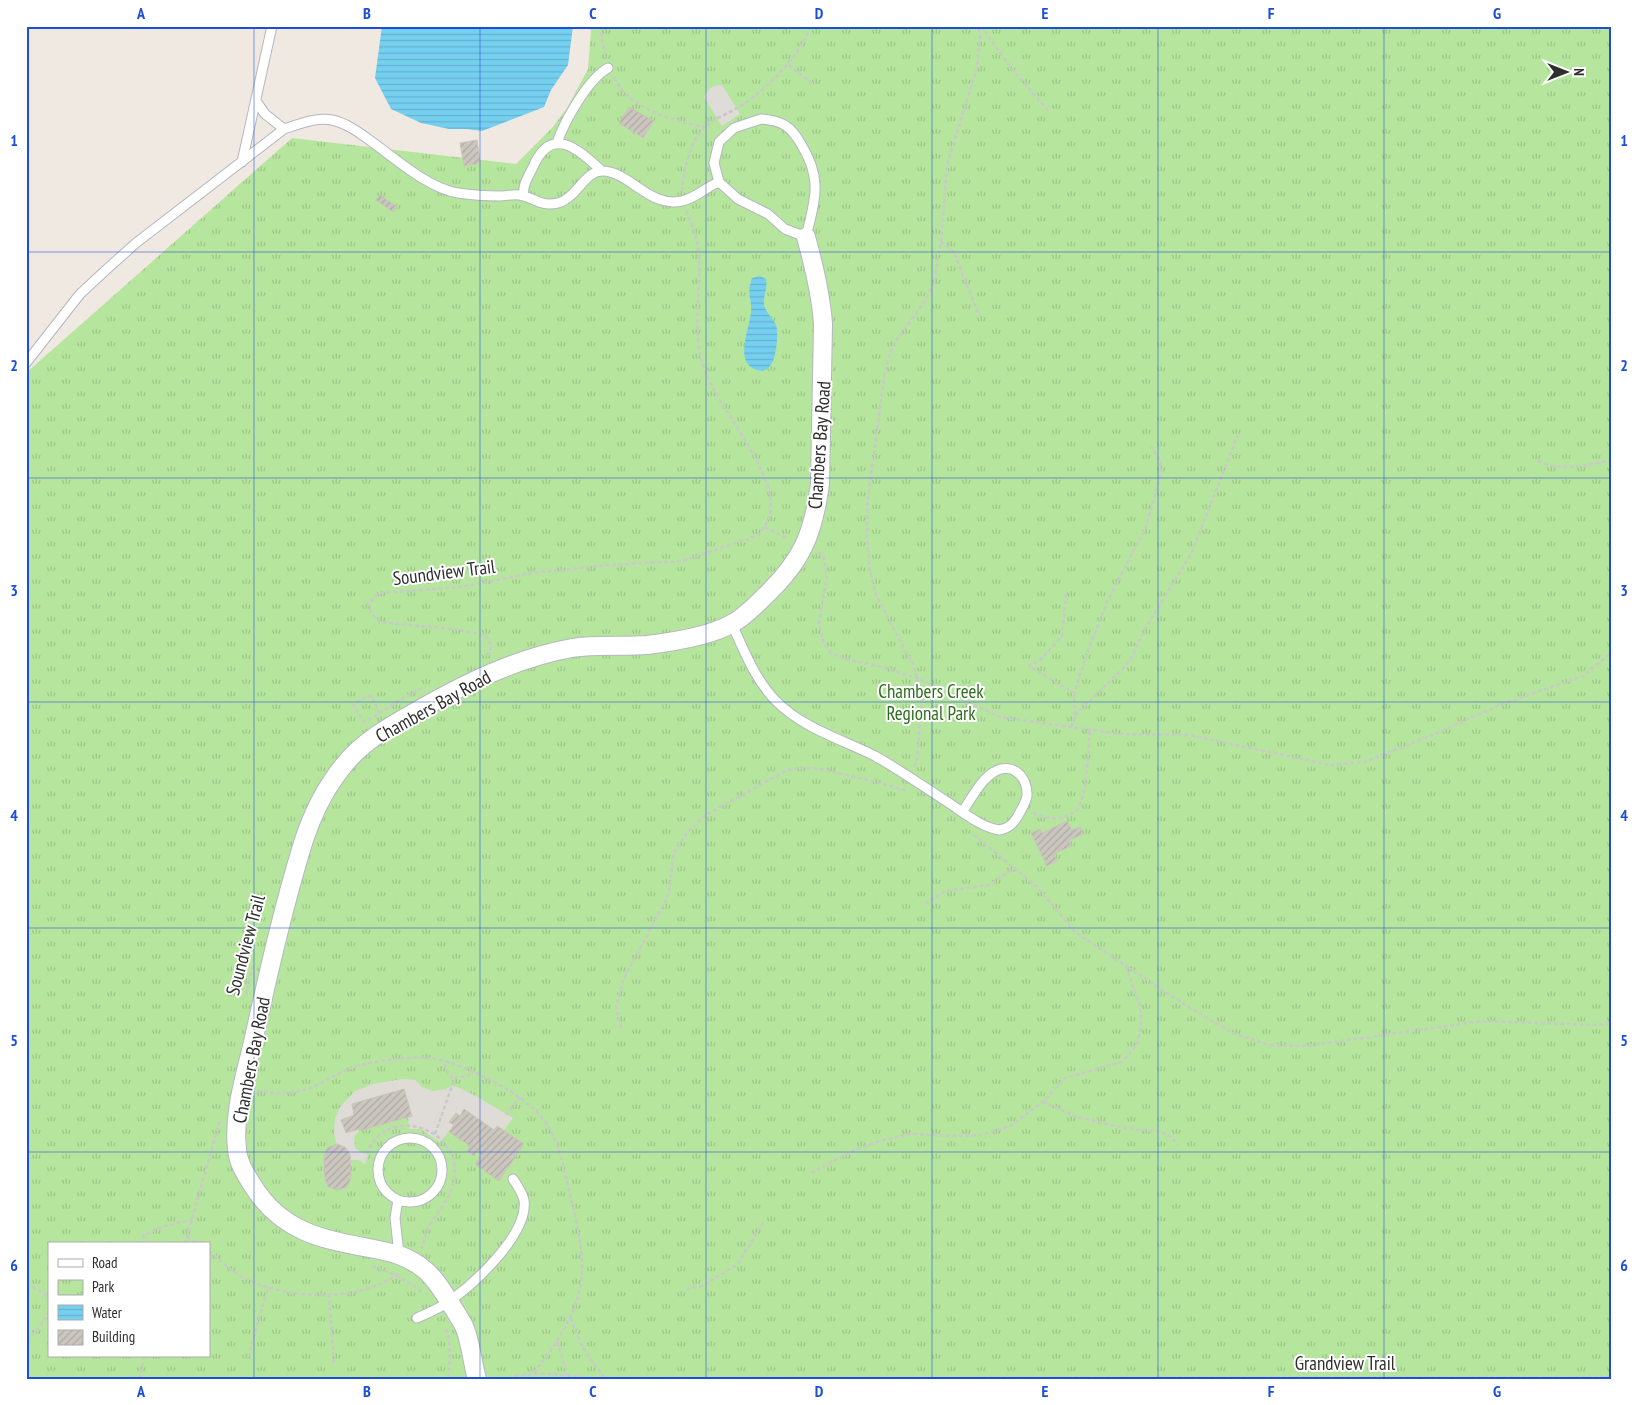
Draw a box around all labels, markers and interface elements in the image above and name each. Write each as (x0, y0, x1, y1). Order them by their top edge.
text: A (136, 3, 146, 23)
text: B (363, 3, 371, 23)
text: C (589, 3, 597, 23)
text: D (815, 3, 824, 23)
text: E (1042, 3, 1049, 23)
text: F (1268, 3, 1275, 23)
text: G (1493, 3, 1501, 23)
north arrow (1540, 48, 1590, 98)
text: N (1570, 68, 1588, 76)
text: 1 (10, 130, 18, 150)
text: 1 (1620, 130, 1628, 150)
text: 2 (10, 355, 18, 375)
text: 2 (1620, 355, 1628, 375)
street label: Chambers Bay Road (803, 380, 835, 510)
street label: Soundview Trail (391, 554, 497, 590)
text: 3 (10, 580, 18, 600)
text: 3 (1620, 580, 1628, 600)
street label: Chambers Bay Road (371, 664, 495, 748)
park label: Chambers Creek Regional Park (878, 679, 984, 725)
text: 4 (10, 805, 18, 825)
text: 4 (1620, 805, 1628, 825)
street label: Soundview Trail (220, 892, 270, 998)
street label: Chambers Bay Road (227, 995, 275, 1125)
text: 5 (10, 1030, 18, 1050)
text: 5 (1620, 1030, 1628, 1050)
legend (48, 1242, 210, 1358)
text: Road (92, 1253, 118, 1272)
text: 6 (10, 1255, 18, 1275)
text: 6 (1620, 1255, 1628, 1275)
text: Park (92, 1277, 114, 1296)
text: Water (92, 1303, 123, 1322)
text: Building (92, 1327, 135, 1346)
street label: Grandview Trail (1295, 1351, 1396, 1375)
text: A (136, 1381, 146, 1401)
text: B (363, 1381, 371, 1401)
text: C (589, 1381, 597, 1401)
text: D (815, 1381, 824, 1401)
text: E (1042, 1381, 1049, 1401)
text: F (1268, 1381, 1275, 1401)
text: G (1493, 1381, 1501, 1401)

